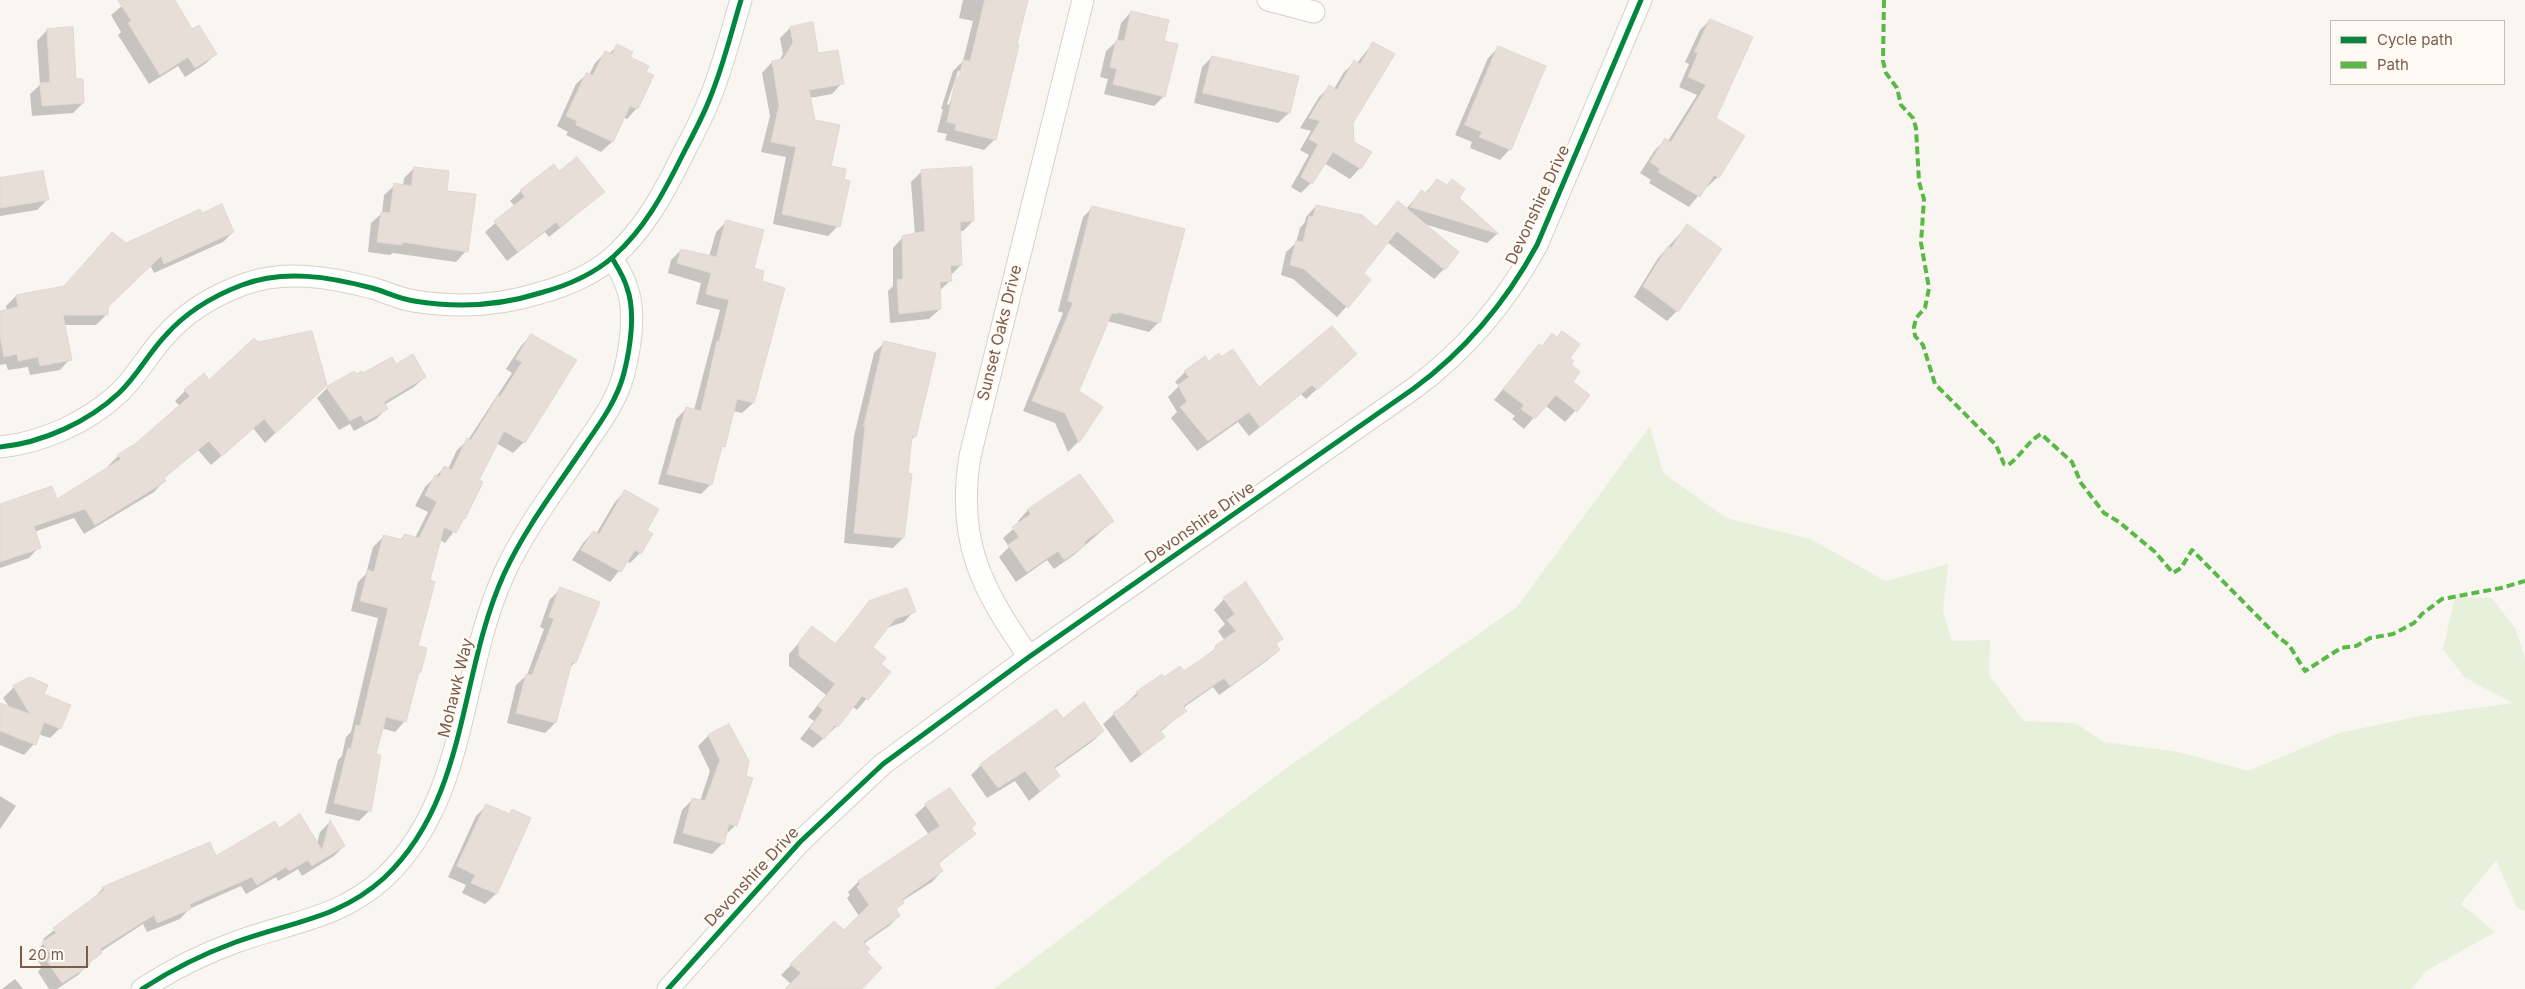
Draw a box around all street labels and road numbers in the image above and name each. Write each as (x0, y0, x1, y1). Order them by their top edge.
street label: Devonshire Drive (1502, 142, 1574, 268)
street label: Sunset Oaks Drive (974, 263, 1026, 403)
street label: Devonshire Drive (1142, 478, 1258, 568)
street label: Mohawk Way (434, 636, 478, 740)
street label: Devonshire Drive (701, 823, 803, 931)

